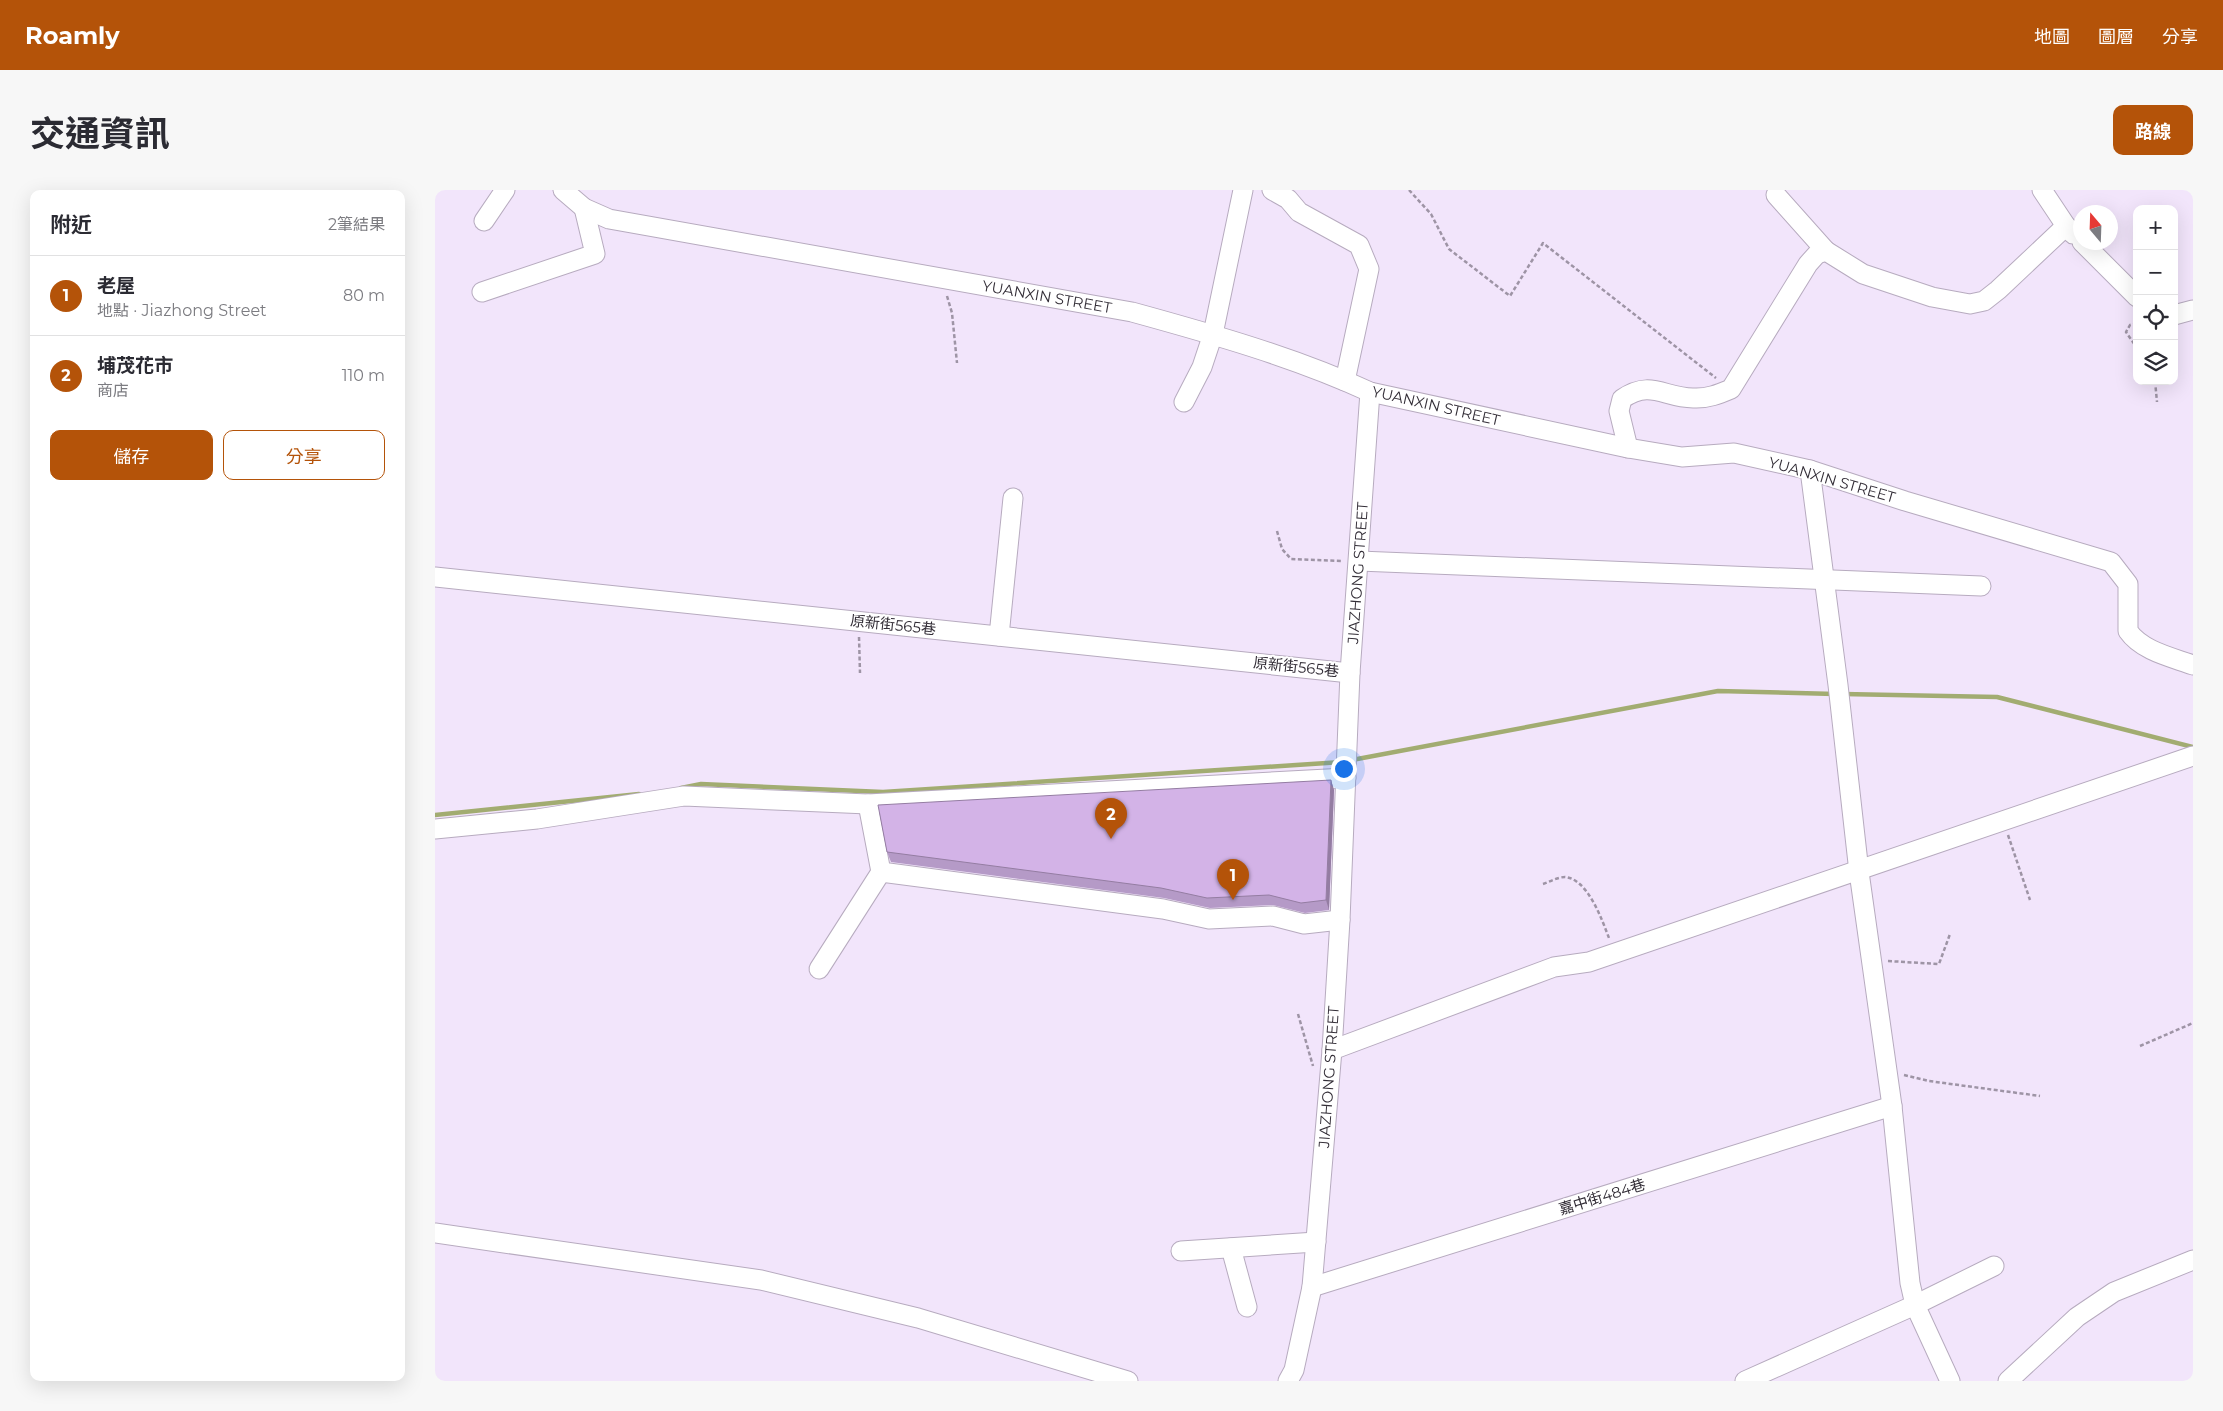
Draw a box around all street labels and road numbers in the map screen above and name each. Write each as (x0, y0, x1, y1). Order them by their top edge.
street label: YUANXIN STREET (981, 276, 1114, 317)
street label: YUANXIN STREET (1370, 382, 1502, 430)
street label: YUANXIN STREET (1767, 452, 1898, 507)
street label: JIAZHONG STREET (1343, 501, 1372, 646)
street label: 原新街565巷 (849, 611, 937, 638)
street label: 原新街565巷 (1252, 653, 1340, 680)
street label: JIAZHONG STREET (1314, 1005, 1343, 1150)
street label: 嘉中街484巷 (1556, 1174, 1647, 1219)

